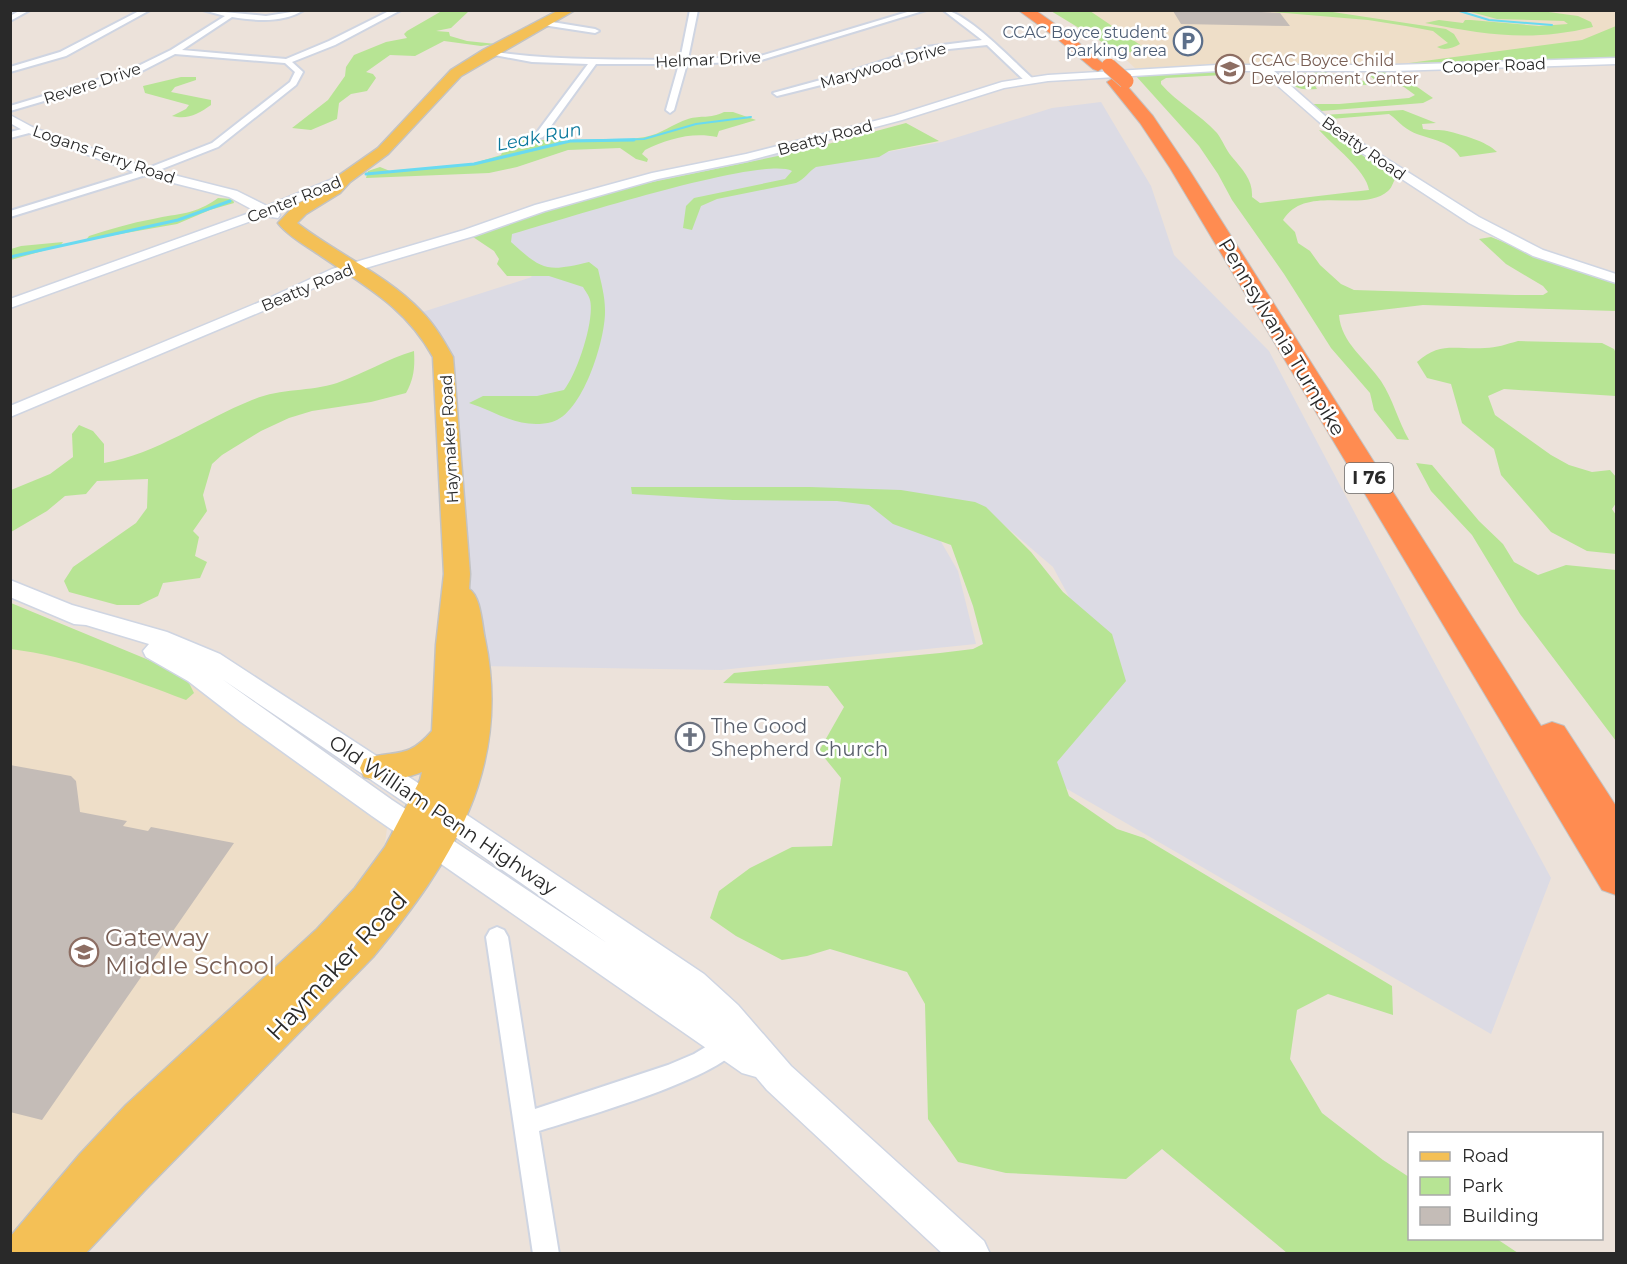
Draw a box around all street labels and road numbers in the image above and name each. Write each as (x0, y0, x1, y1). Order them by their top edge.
street label: Marywood Drive (818, 38, 948, 93)
street label: Helmar Drive (655, 47, 761, 72)
street label: Cooper Road (1442, 54, 1546, 77)
street label: Revere Drive (41, 59, 143, 108)
street label: Beatty Road (1318, 113, 1409, 184)
street label: Beatty Road (775, 116, 875, 159)
street label: Logans Ferry Road (30, 121, 178, 188)
street label: Center Road (244, 172, 344, 227)
street label: Pennsylvania Turnpike (1214, 234, 1350, 440)
street label: Beatty Road (258, 260, 356, 315)
street label: Haymaker Road (437, 374, 462, 504)
road number: I 76 (1345, 463, 1393, 493)
street label: Old William Penn Highway (325, 730, 561, 900)
street label: Haymaker Road (260, 885, 413, 1046)

